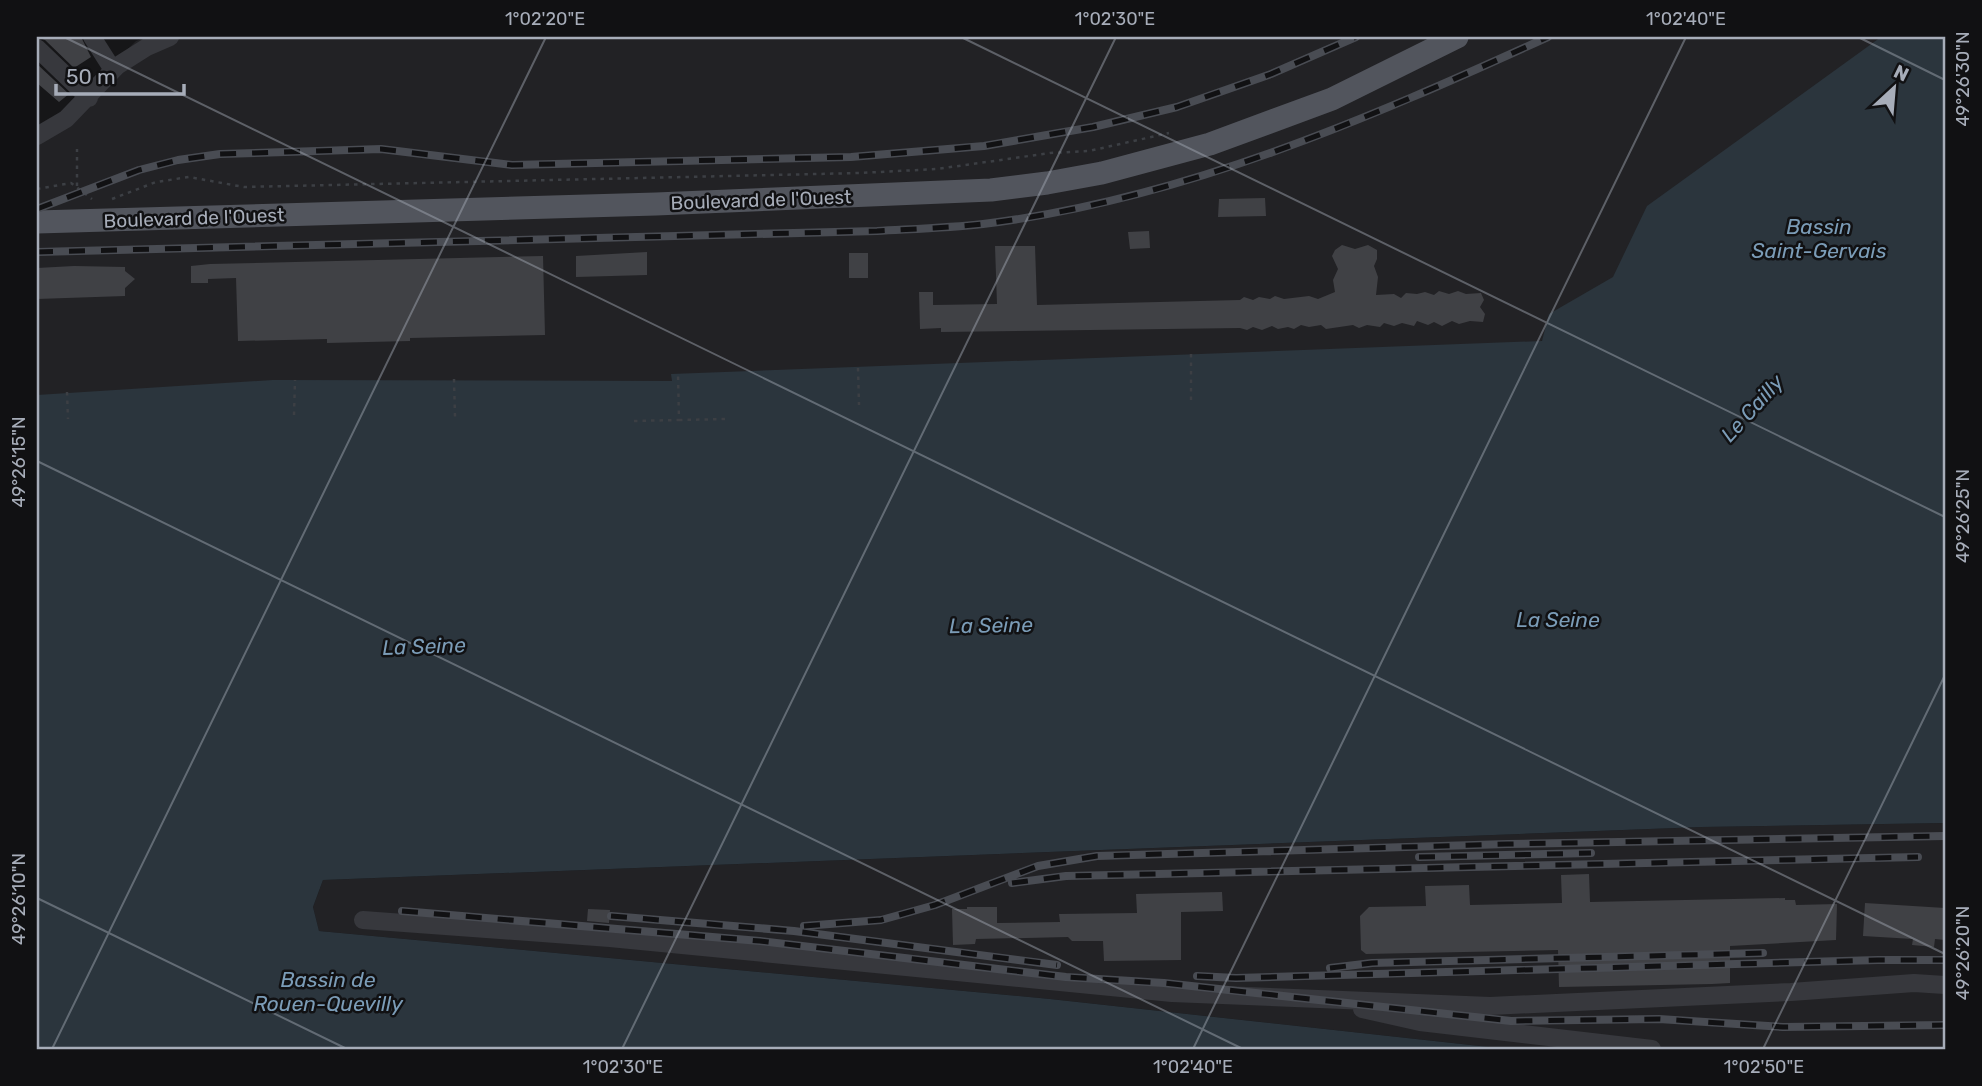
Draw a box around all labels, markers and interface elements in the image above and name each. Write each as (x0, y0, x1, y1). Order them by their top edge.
text: 1°02'20"E (505, 8, 585, 30)
text: 1°02'30"E (1075, 8, 1155, 30)
text: 1°02'40"E (1646, 8, 1726, 30)
text: 49°26'30"N (1952, 32, 1974, 126)
scale bar (56, 52, 184, 96)
north arrow (1860, 52, 1930, 122)
text: N (1890, 60, 1912, 87)
text: 50 m (66, 64, 116, 89)
street label: Boulevard de l'Ouest (670, 185, 852, 215)
street label: Boulevard de l'Ouest (103, 203, 285, 233)
water label: Bassin Saint-Gervais (1752, 214, 1887, 263)
water label: Le Cailly (1715, 368, 1789, 447)
text: 49°26'15"N (8, 416, 30, 508)
text: 49°26'25"N (1952, 469, 1974, 563)
water label: La Seine (1516, 607, 1600, 632)
water label: La Seine (949, 612, 1033, 638)
water label: La Seine (382, 632, 466, 660)
text: 49°26'10"N (8, 853, 30, 945)
text: 49°26'20"N (1952, 906, 1974, 1000)
water label: Bassin de Rouen-Quevilly (253, 967, 404, 1016)
text: 1°02'30"E (583, 1056, 663, 1078)
text: 1°02'40"E (1153, 1056, 1233, 1078)
text: 1°02'50"E (1724, 1056, 1804, 1078)

